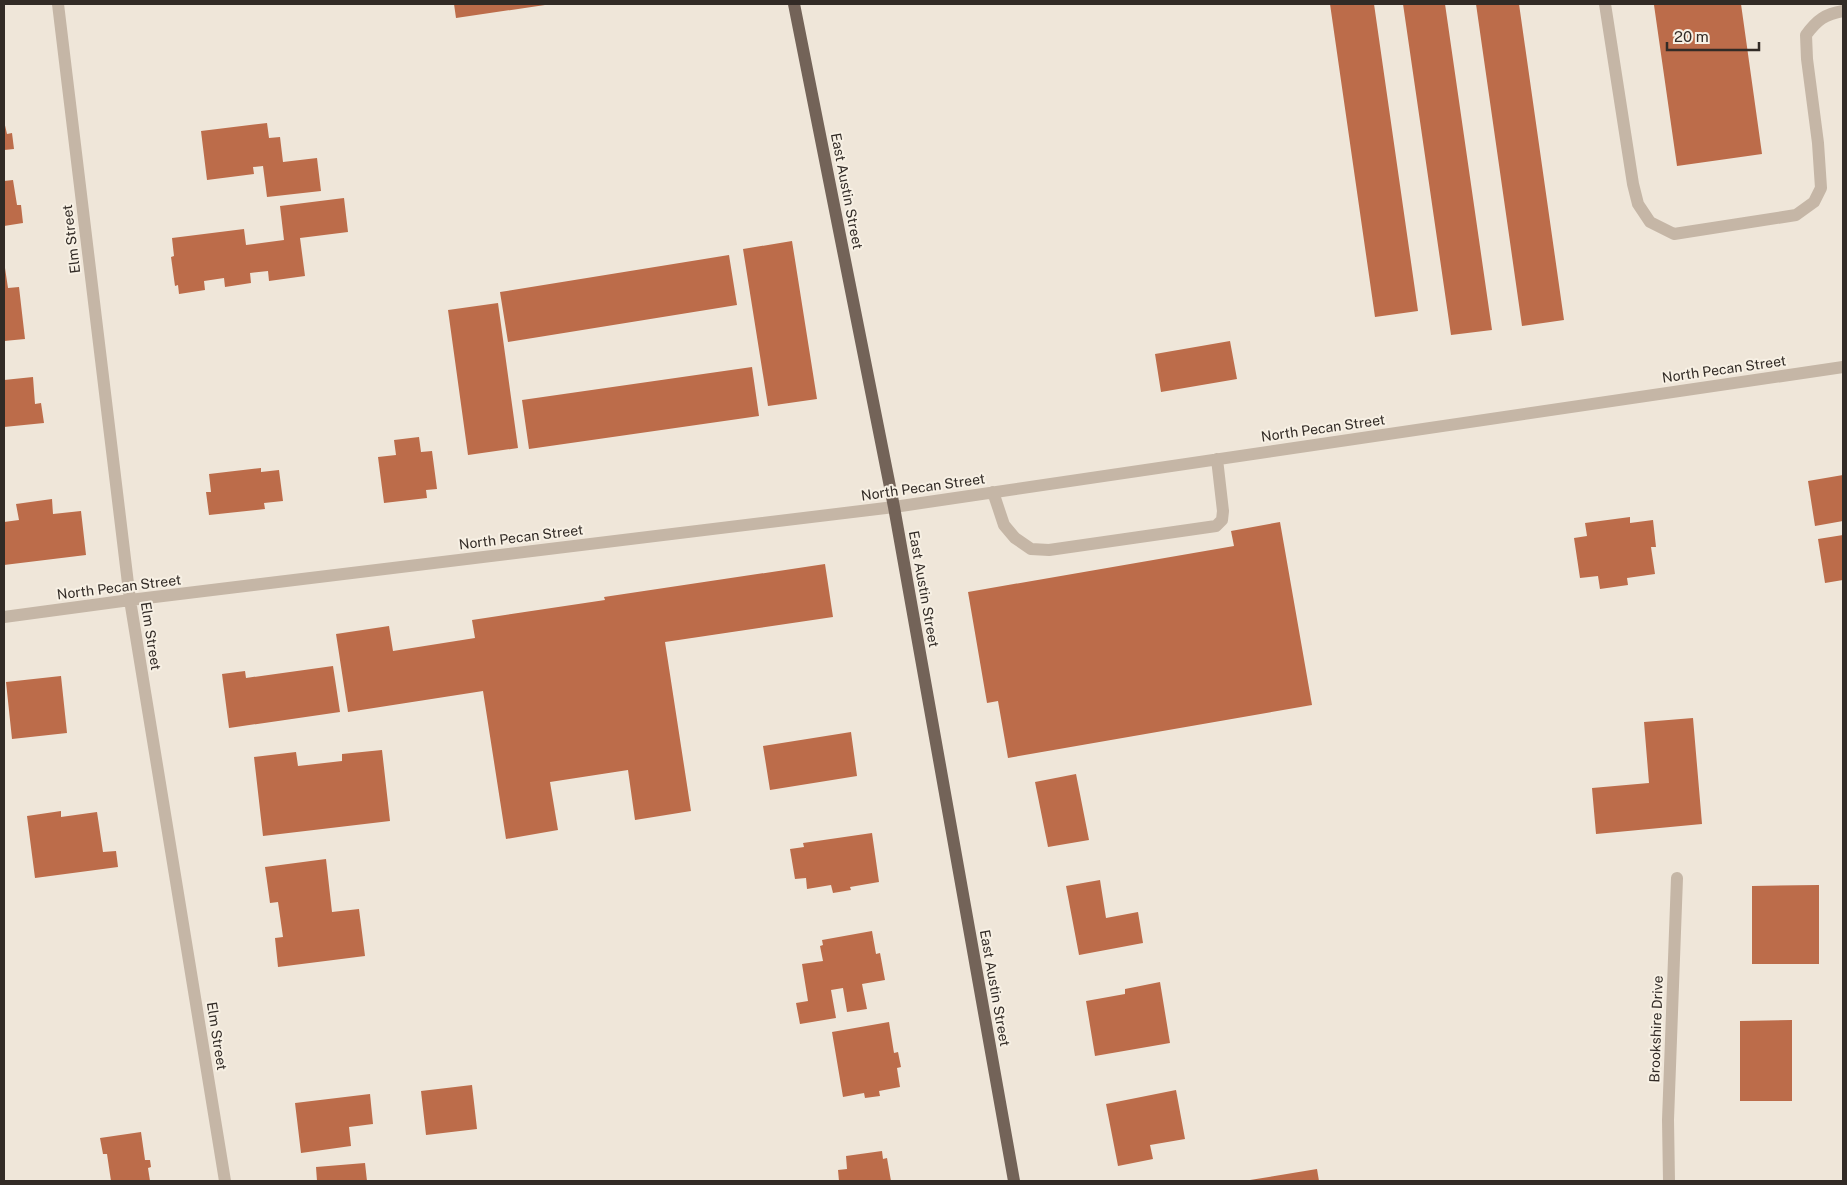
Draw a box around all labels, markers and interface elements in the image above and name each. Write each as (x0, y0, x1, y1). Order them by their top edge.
scale bar (1667, 20, 1760, 52)
text: 20 m (1674, 28, 1709, 45)
street label: East Austin Street (828, 131, 866, 251)
street label: Elm Street (59, 204, 83, 274)
street label: North Pecan Street (1661, 352, 1787, 386)
street label: North Pecan Street (1260, 411, 1386, 445)
street label: North Pecan Street (860, 470, 986, 504)
street label: North Pecan Street (458, 521, 584, 553)
street label: East Austin Street (906, 529, 942, 649)
street label: North Pecan Street (56, 571, 182, 603)
street label: Elm Street (138, 601, 164, 671)
street label: East Austin Street (977, 928, 1013, 1048)
street label: Brookshire Drive (1646, 975, 1666, 1083)
street label: Elm Street (204, 1001, 230, 1071)

